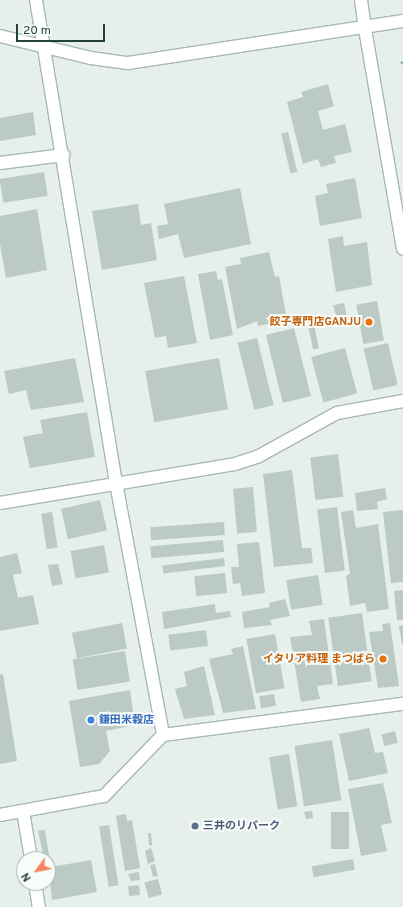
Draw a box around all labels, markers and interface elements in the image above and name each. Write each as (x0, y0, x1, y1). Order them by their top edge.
scale bar (18, 16, 107, 42)
text: 20 m (23, 23, 51, 39)
place label: 餃子専門店GANJU (269, 315, 361, 329)
marker: 餃子専門店GANJU (364, 317, 374, 327)
place label: イタリア料理 まつばら (262, 652, 375, 666)
marker: イタリア料理 まつばら (378, 654, 388, 664)
place label: 鎌田米穀店 (99, 713, 154, 727)
marker: 鎌田米穀店 (86, 715, 96, 725)
place label: 三井のリパーク (203, 819, 280, 833)
marker: 三井のリパーク (190, 821, 200, 831)
north arrow (16, 851, 56, 891)
text: N (19, 870, 35, 884)

